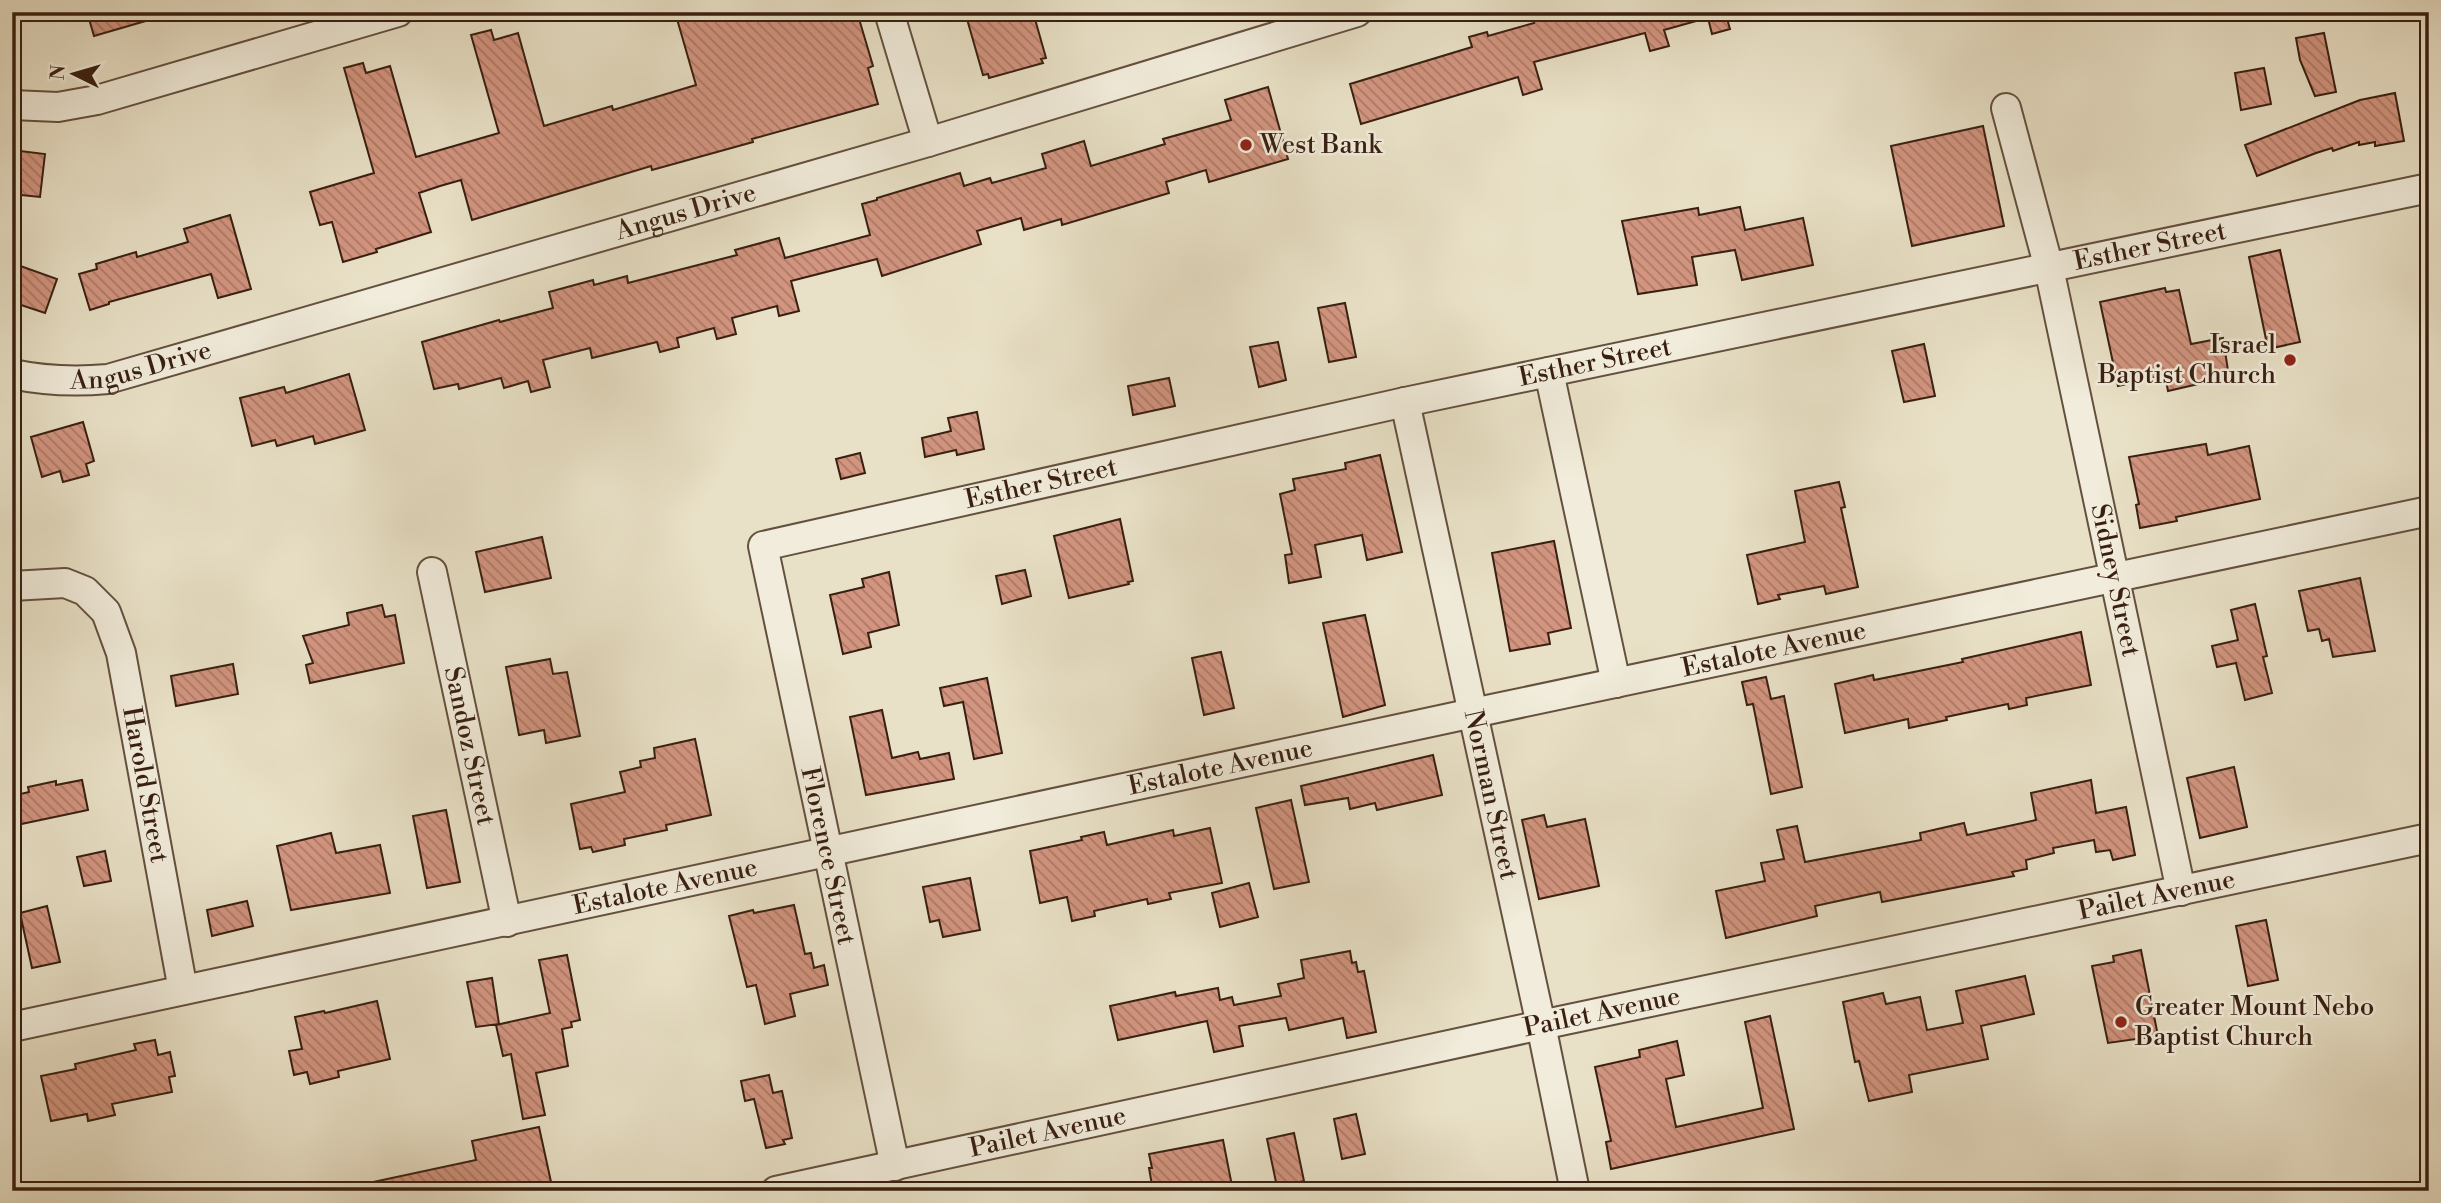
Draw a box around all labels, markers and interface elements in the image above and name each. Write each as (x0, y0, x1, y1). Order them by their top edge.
north arrow (38, 38, 108, 108)
text: N (45, 64, 71, 81)
place label: West Bank (1259, 129, 1383, 161)
marker: West Bank (1238, 137, 1254, 153)
street label: Angus Drive (611, 177, 760, 248)
street label: Esther Street (2071, 215, 2229, 278)
place label: Israel Baptist Church (2097, 329, 2276, 391)
street label: Esther Street (1516, 331, 1674, 394)
street label: Angus Drive (69, 334, 215, 397)
marker: Israel Baptist Church (2282, 352, 2298, 368)
street label: Esther Street (962, 451, 1120, 516)
street label: Sidney Street (2083, 501, 2147, 660)
street label: Estalote Avenue (1679, 614, 1869, 684)
street label: Sandoz Street (437, 664, 502, 828)
street label: Harold Street (115, 704, 175, 865)
street label: Norman Street (1457, 707, 1525, 883)
street label: Estalote Avenue (1125, 732, 1316, 803)
street label: Florence Street (794, 764, 862, 948)
street label: Estalote Avenue (570, 851, 760, 922)
street label: Pailet Avenue (2075, 863, 2238, 927)
street label: Pailet Avenue (1521, 980, 1683, 1044)
place label: Greater Mount Nebo Baptist Church (2134, 991, 2374, 1053)
marker: Greater Mount Nebo Baptist Church (2113, 1014, 2129, 1030)
street label: Pailet Avenue (966, 1100, 1129, 1165)

